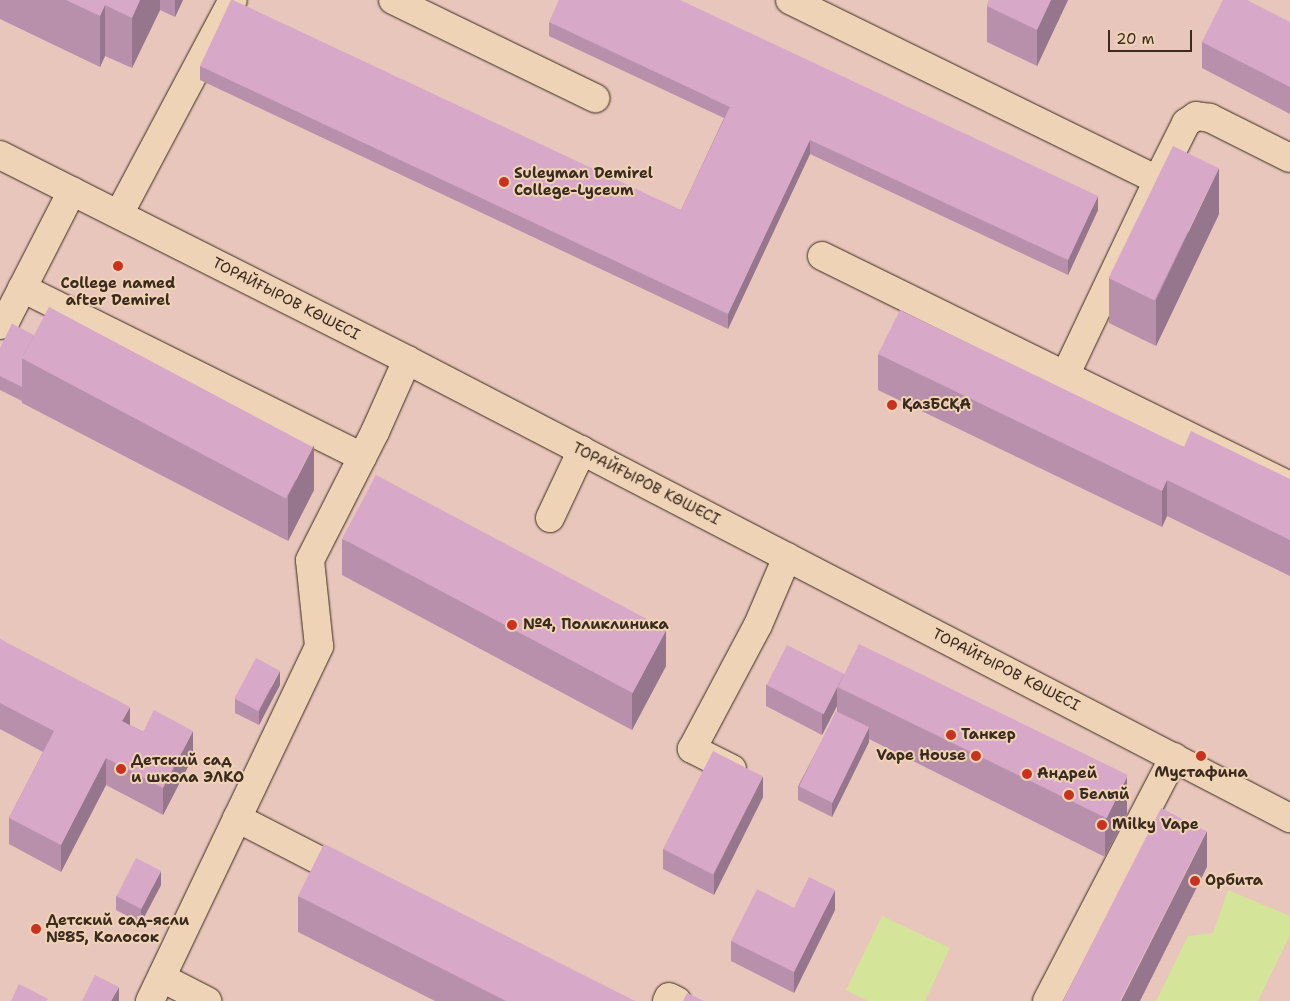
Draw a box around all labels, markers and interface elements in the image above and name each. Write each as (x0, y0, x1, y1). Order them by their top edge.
scale bar (1110, 20, 1194, 52)
text: 20 m (1116, 29, 1155, 49)
place label: Suleyman Demirel College-Lyceum (514, 164, 653, 199)
marker: Suleyman Demirel College-Lyceum (498, 176, 510, 188)
street label: ТОРАЙҒЫРОВ КӨШЕСІ (209, 254, 363, 344)
marker: College named after Demirel (112, 260, 124, 272)
place label: College named after Demirel (61, 274, 175, 309)
place label: ҚазБСҚА (902, 396, 971, 414)
marker: ҚазБСҚА (886, 399, 898, 411)
street label: ТОРАЙҒЫРОВ КӨШЕСІ (569, 439, 723, 529)
place label: №4, Поликлиника (523, 616, 670, 634)
marker: №4, Поликлиника (505, 618, 519, 632)
street label: ТОРАЙҒЫРОВ КӨШЕСІ (929, 625, 1083, 715)
place label: Танкер (961, 726, 1016, 744)
marker: Танкер (945, 729, 957, 741)
place label: Vape House (876, 747, 966, 765)
marker: Vape House (970, 750, 982, 762)
marker: Мустафина (1195, 750, 1207, 762)
place label: Детский сад и школа ЭЛКО (131, 751, 244, 786)
marker: Детский сад и школа ЭЛКО (115, 763, 127, 775)
place label: Мустафина (1154, 764, 1248, 782)
place label: Андрей (1037, 765, 1097, 783)
marker: Андрей (1021, 768, 1033, 780)
place label: Белый (1079, 786, 1129, 804)
marker: Белый (1063, 789, 1075, 801)
place label: Milky Vape (1112, 816, 1199, 834)
marker: Milky Vape (1096, 819, 1108, 831)
place label: Орбита (1205, 872, 1263, 890)
marker: Орбита (1189, 875, 1201, 887)
place label: Детский сад-ясли №85, Колосок (46, 911, 189, 946)
marker: Детский сад-ясли №85, Колосок (30, 923, 42, 935)

